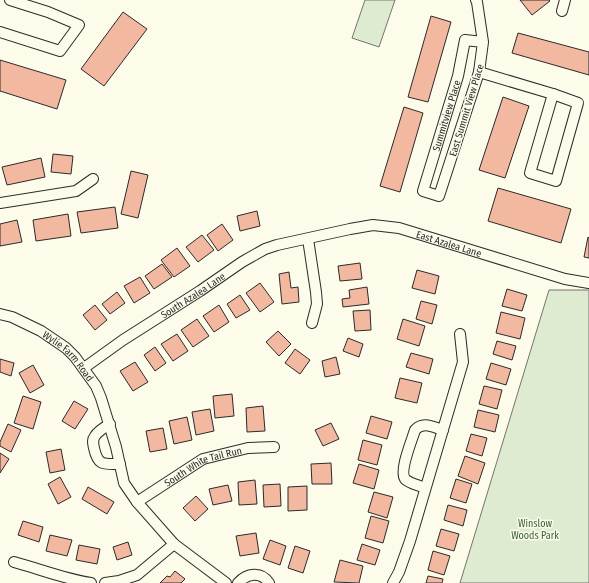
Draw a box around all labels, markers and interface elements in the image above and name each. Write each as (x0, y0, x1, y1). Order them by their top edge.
street label: East Summit View Place (447, 63, 487, 158)
street label: Summitview Place (430, 79, 463, 153)
street label: East Azalea Lane (415, 229, 483, 260)
street label: South Azalea Lane (159, 270, 228, 321)
street label: Wylie Farm Road (40, 329, 96, 384)
street label: South White Tail Run (162, 445, 243, 489)
park label: Winslow Woods Park (511, 518, 559, 542)

